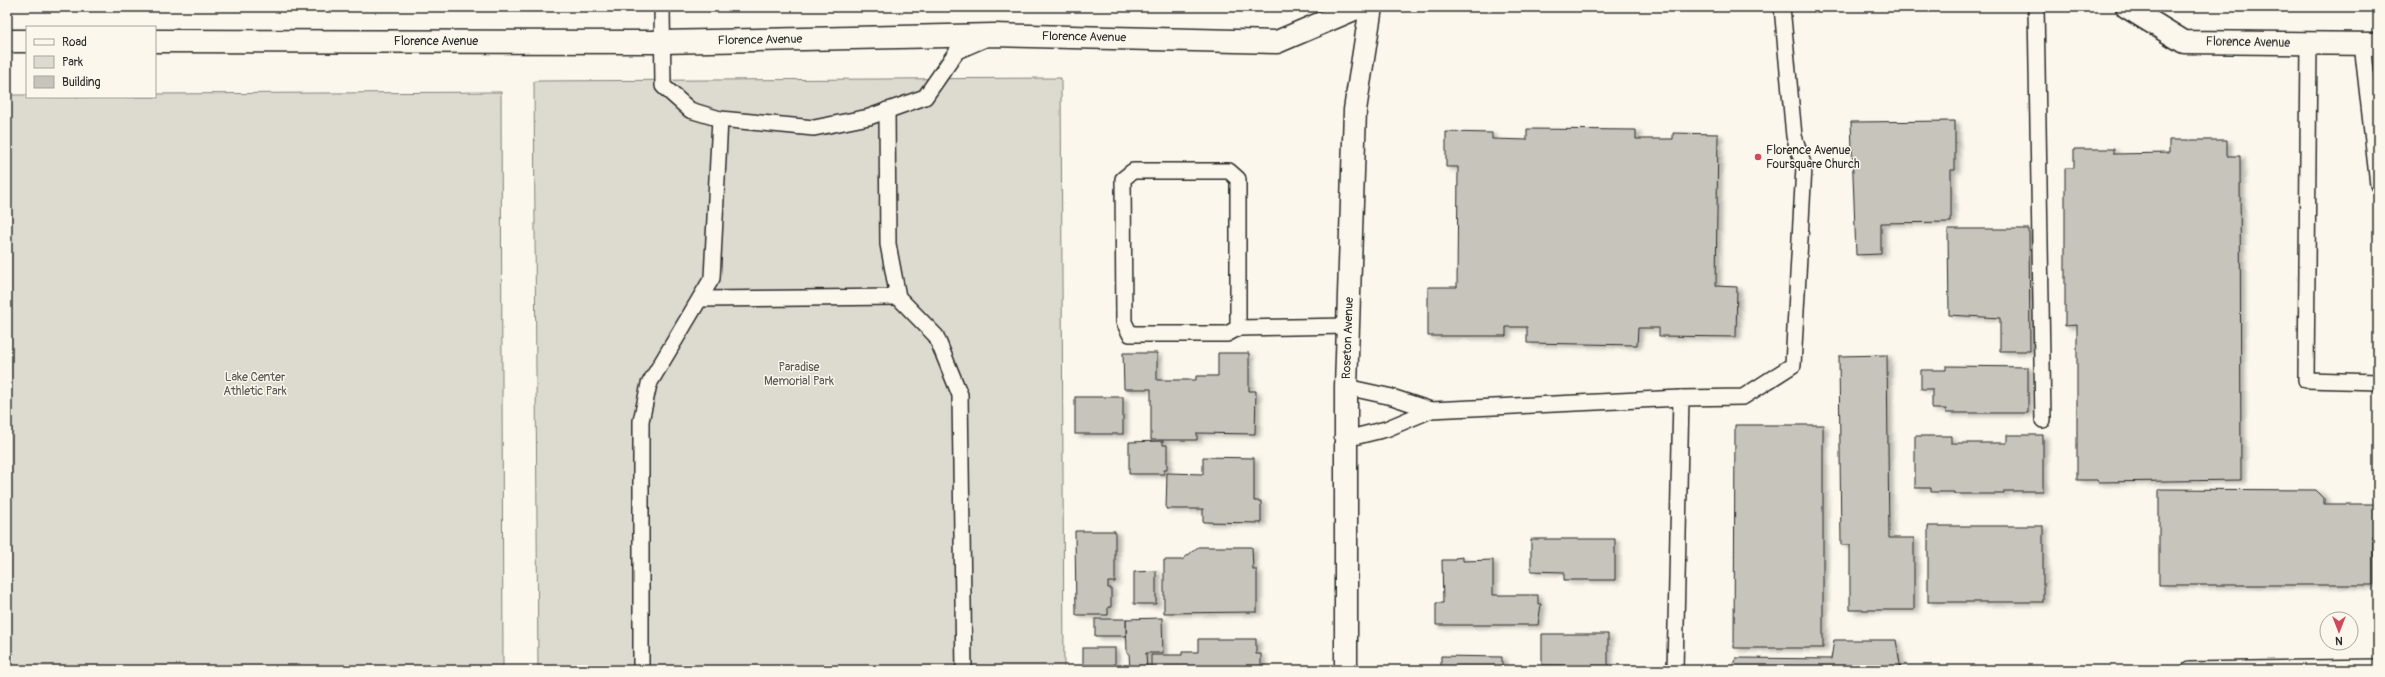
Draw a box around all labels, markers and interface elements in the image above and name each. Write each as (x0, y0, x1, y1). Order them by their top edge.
legend (26, 26, 156, 98)
street label: Florence Avenue (1042, 29, 1126, 45)
street label: Florence Avenue (718, 32, 802, 48)
street label: Florence Avenue (394, 34, 478, 49)
street label: Florence Avenue (2206, 34, 2290, 50)
text: Road (62, 35, 87, 50)
text: Park (62, 55, 83, 70)
text: Building (62, 75, 101, 90)
place label: Florence Avenue Foursquare Church (1766, 143, 1860, 172)
marker: Florence Avenue Foursquare Church (1753, 152, 1763, 162)
street label: Roseton Avenue (1339, 297, 1357, 379)
park label: Paradise Memorial Park (764, 360, 834, 389)
park label: Lake Center Athletic Park (223, 370, 287, 399)
north arrow (2319, 611, 2359, 651)
text: N (2335, 634, 2343, 647)

